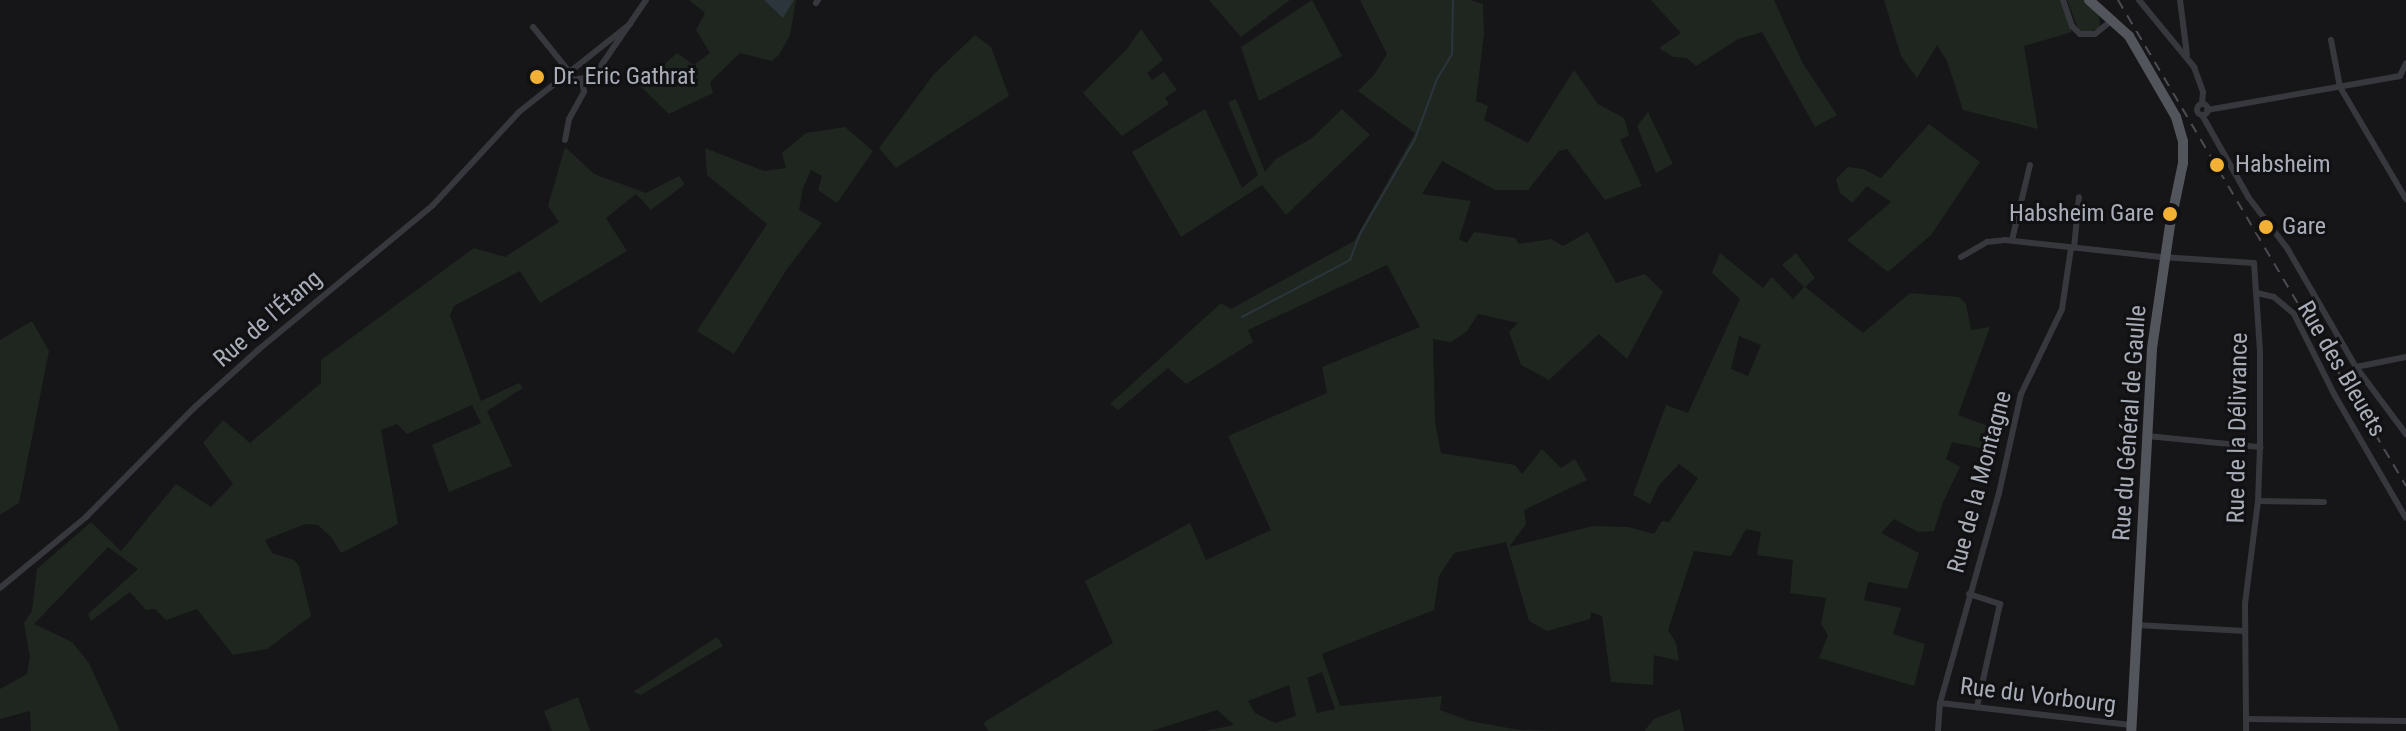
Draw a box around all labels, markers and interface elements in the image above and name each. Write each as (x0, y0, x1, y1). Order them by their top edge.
place label: Dr. Eric Gathrat (553, 63, 696, 91)
marker: Dr. Eric Gathrat (528, 68, 546, 86)
place label: Habsheim (2235, 151, 2331, 179)
marker: Habsheim (2206, 154, 2228, 176)
place label: Habsheim Gare (2009, 200, 2154, 228)
marker: Habsheim Gare (2161, 205, 2179, 223)
place label: Gare (2282, 213, 2326, 241)
marker: Gare (2257, 218, 2275, 236)
street label: Rue de l'Étang (208, 264, 328, 374)
street label: Rue des Bleuets (2291, 296, 2391, 442)
street label: Rue du Général de Gaulle (2107, 304, 2153, 542)
street label: Rue de la Délivrance (2222, 332, 2254, 524)
street label: Rue de la Montagne (1942, 388, 2018, 576)
street label: Rue du Vorbourg (1958, 672, 2118, 720)

